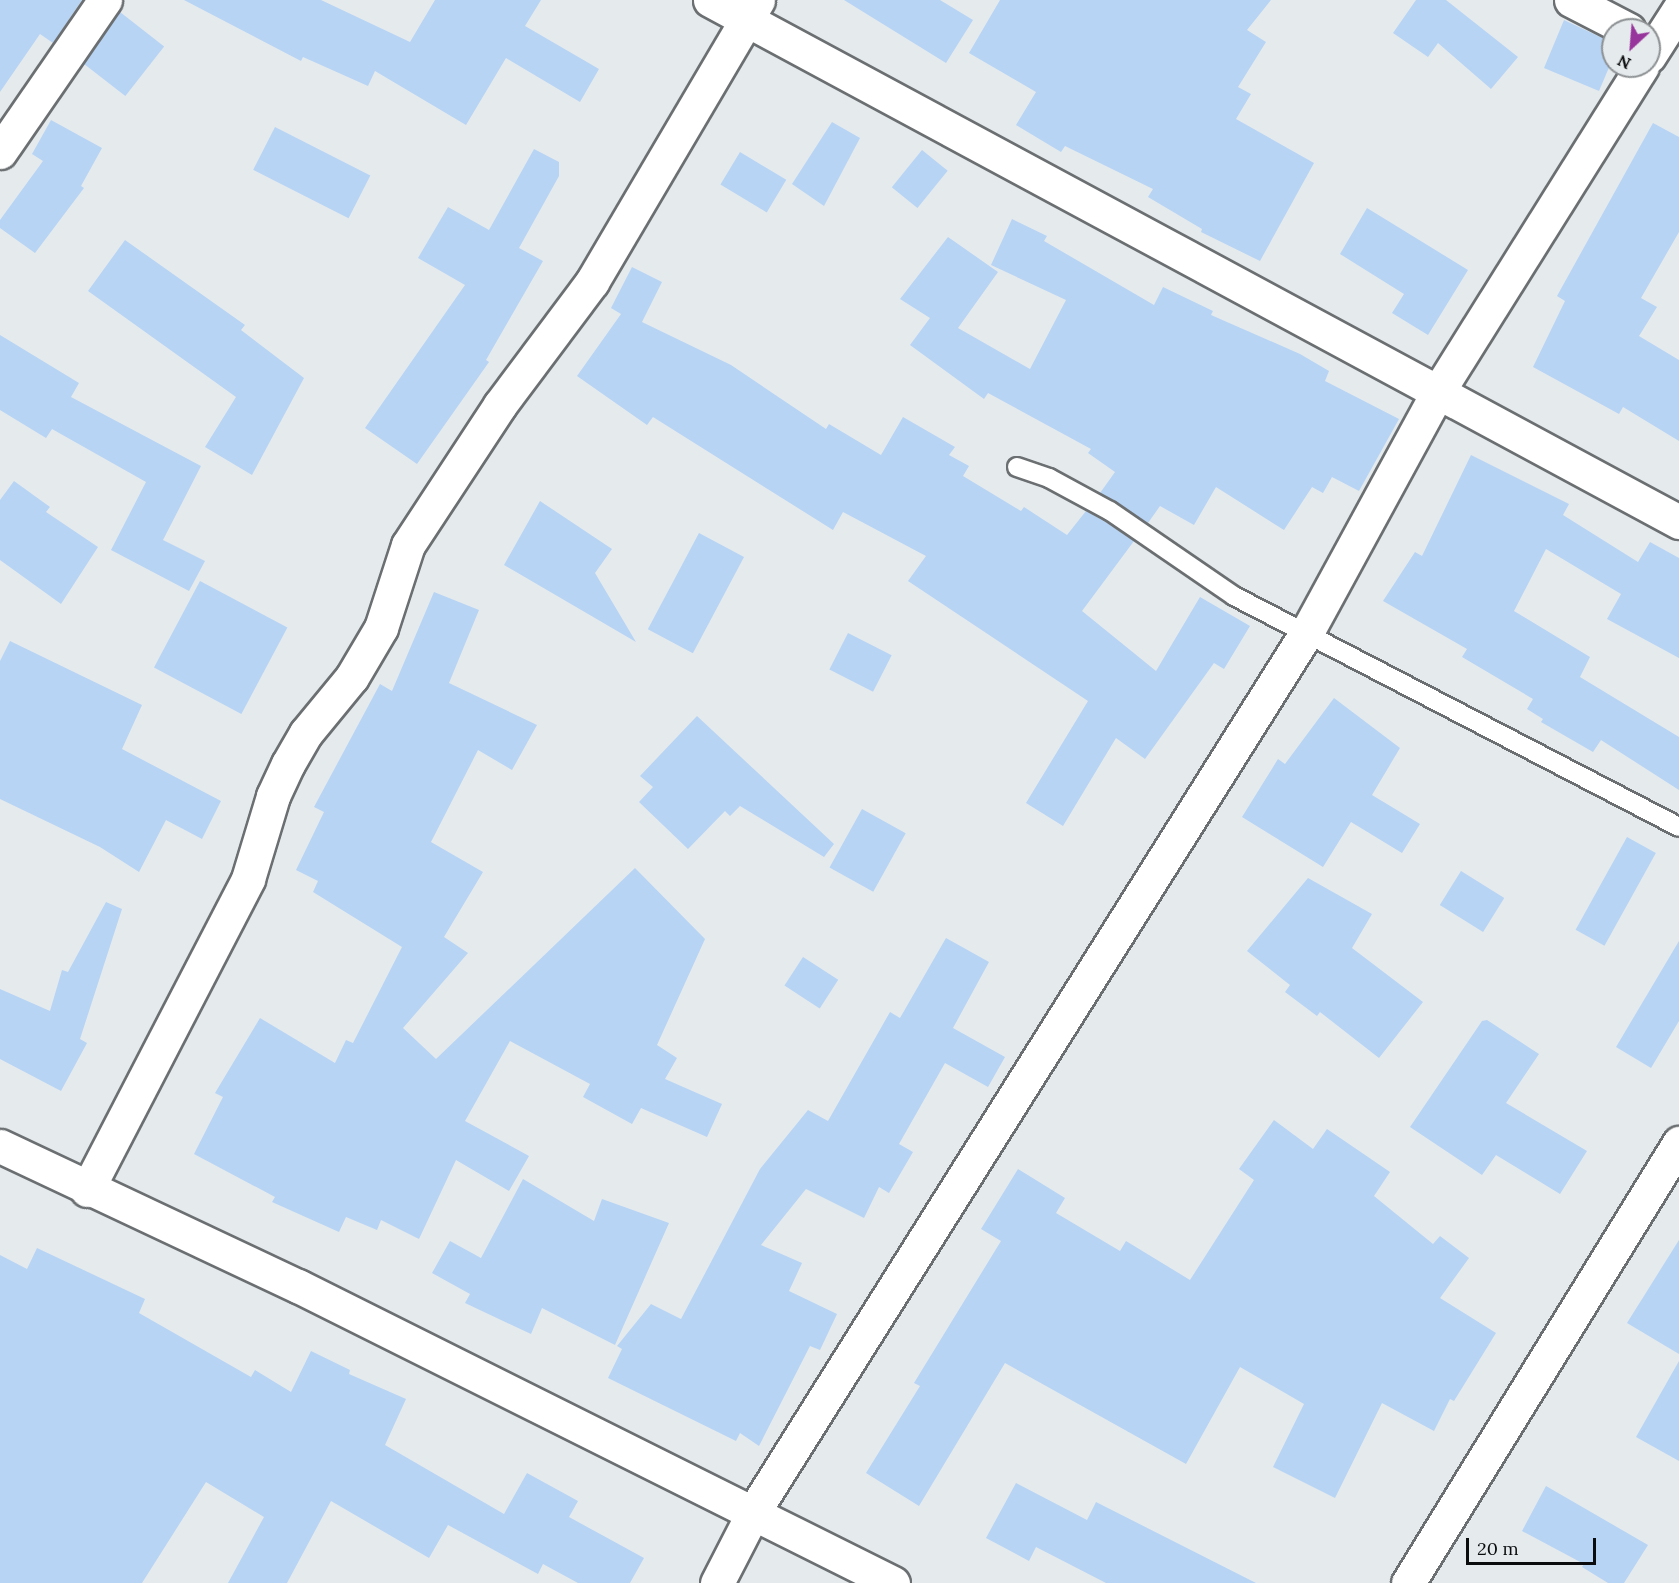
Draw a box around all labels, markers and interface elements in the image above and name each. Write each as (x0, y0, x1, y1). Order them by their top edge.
north arrow (1601, 18, 1661, 78)
text: N (1614, 51, 1634, 74)
scale bar (1469, 1526, 1600, 1564)
text: 20 m (1477, 1537, 1519, 1560)

